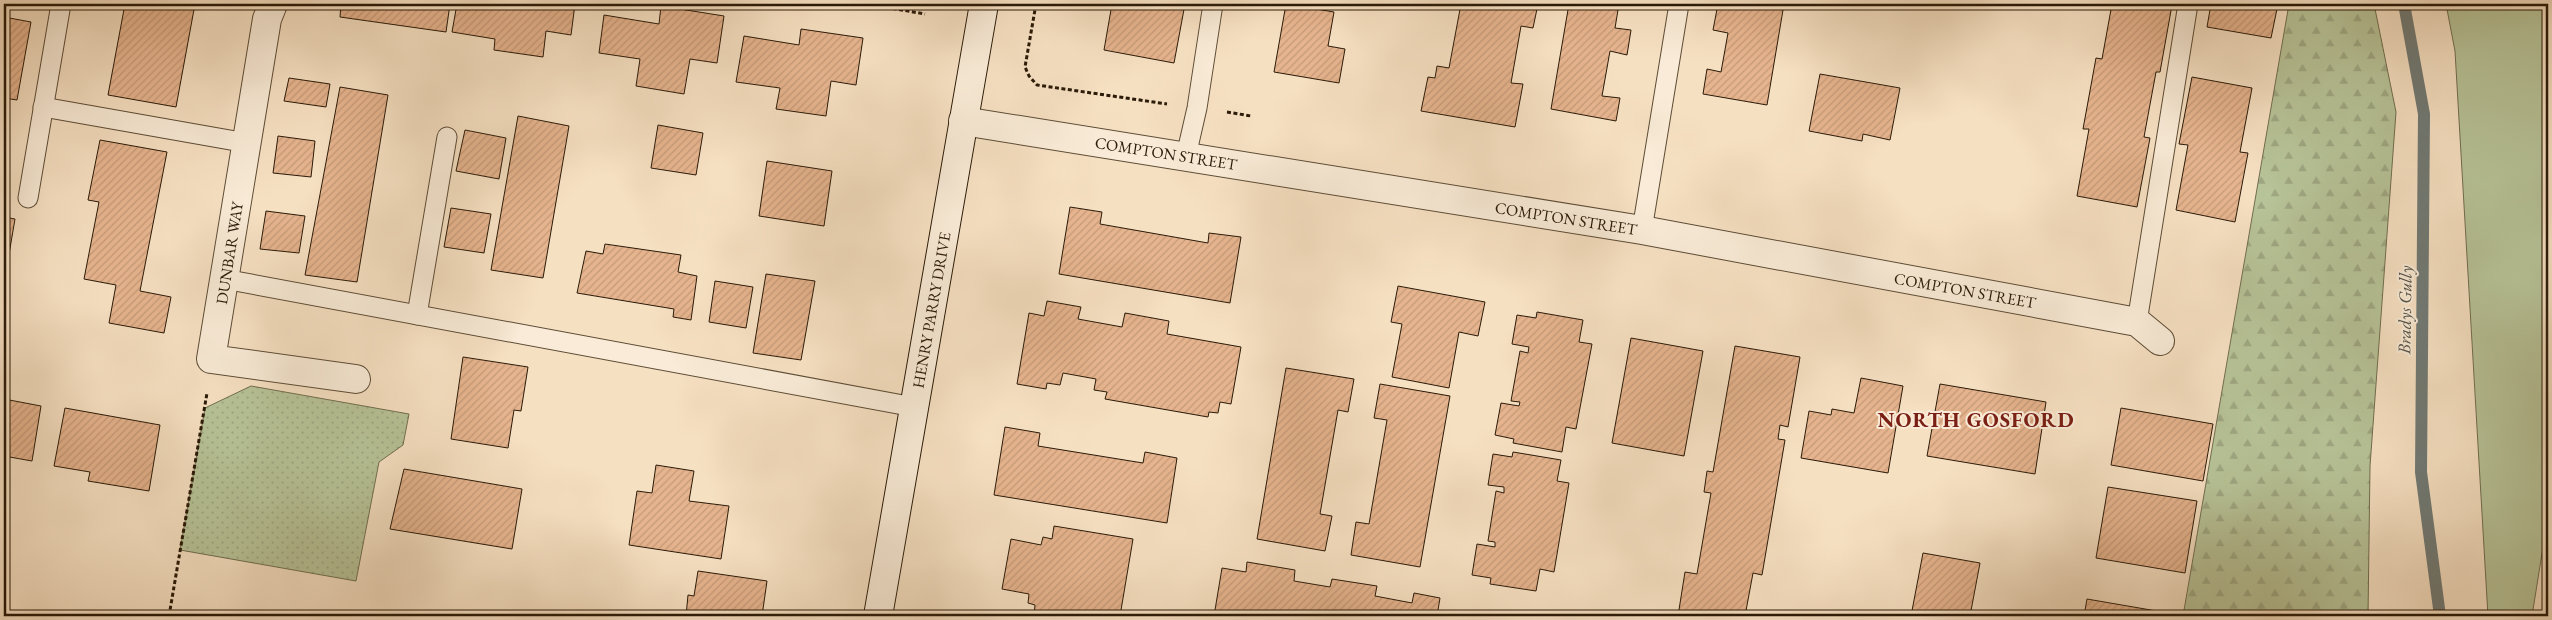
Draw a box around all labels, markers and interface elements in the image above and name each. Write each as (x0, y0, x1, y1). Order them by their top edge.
street label: COMPTON STREET (1093, 132, 1239, 175)
street label: COMPTON STREET (1493, 197, 1639, 240)
street label: DUNBAR WAY (211, 200, 248, 306)
street label: HENRY PARRY DRIVE (907, 230, 956, 390)
water label: Bradys Gully (2392, 265, 2418, 356)
street label: COMPTON STREET (1892, 268, 2038, 313)
district label: NORTH GOSFORD (1877, 406, 2075, 433)

